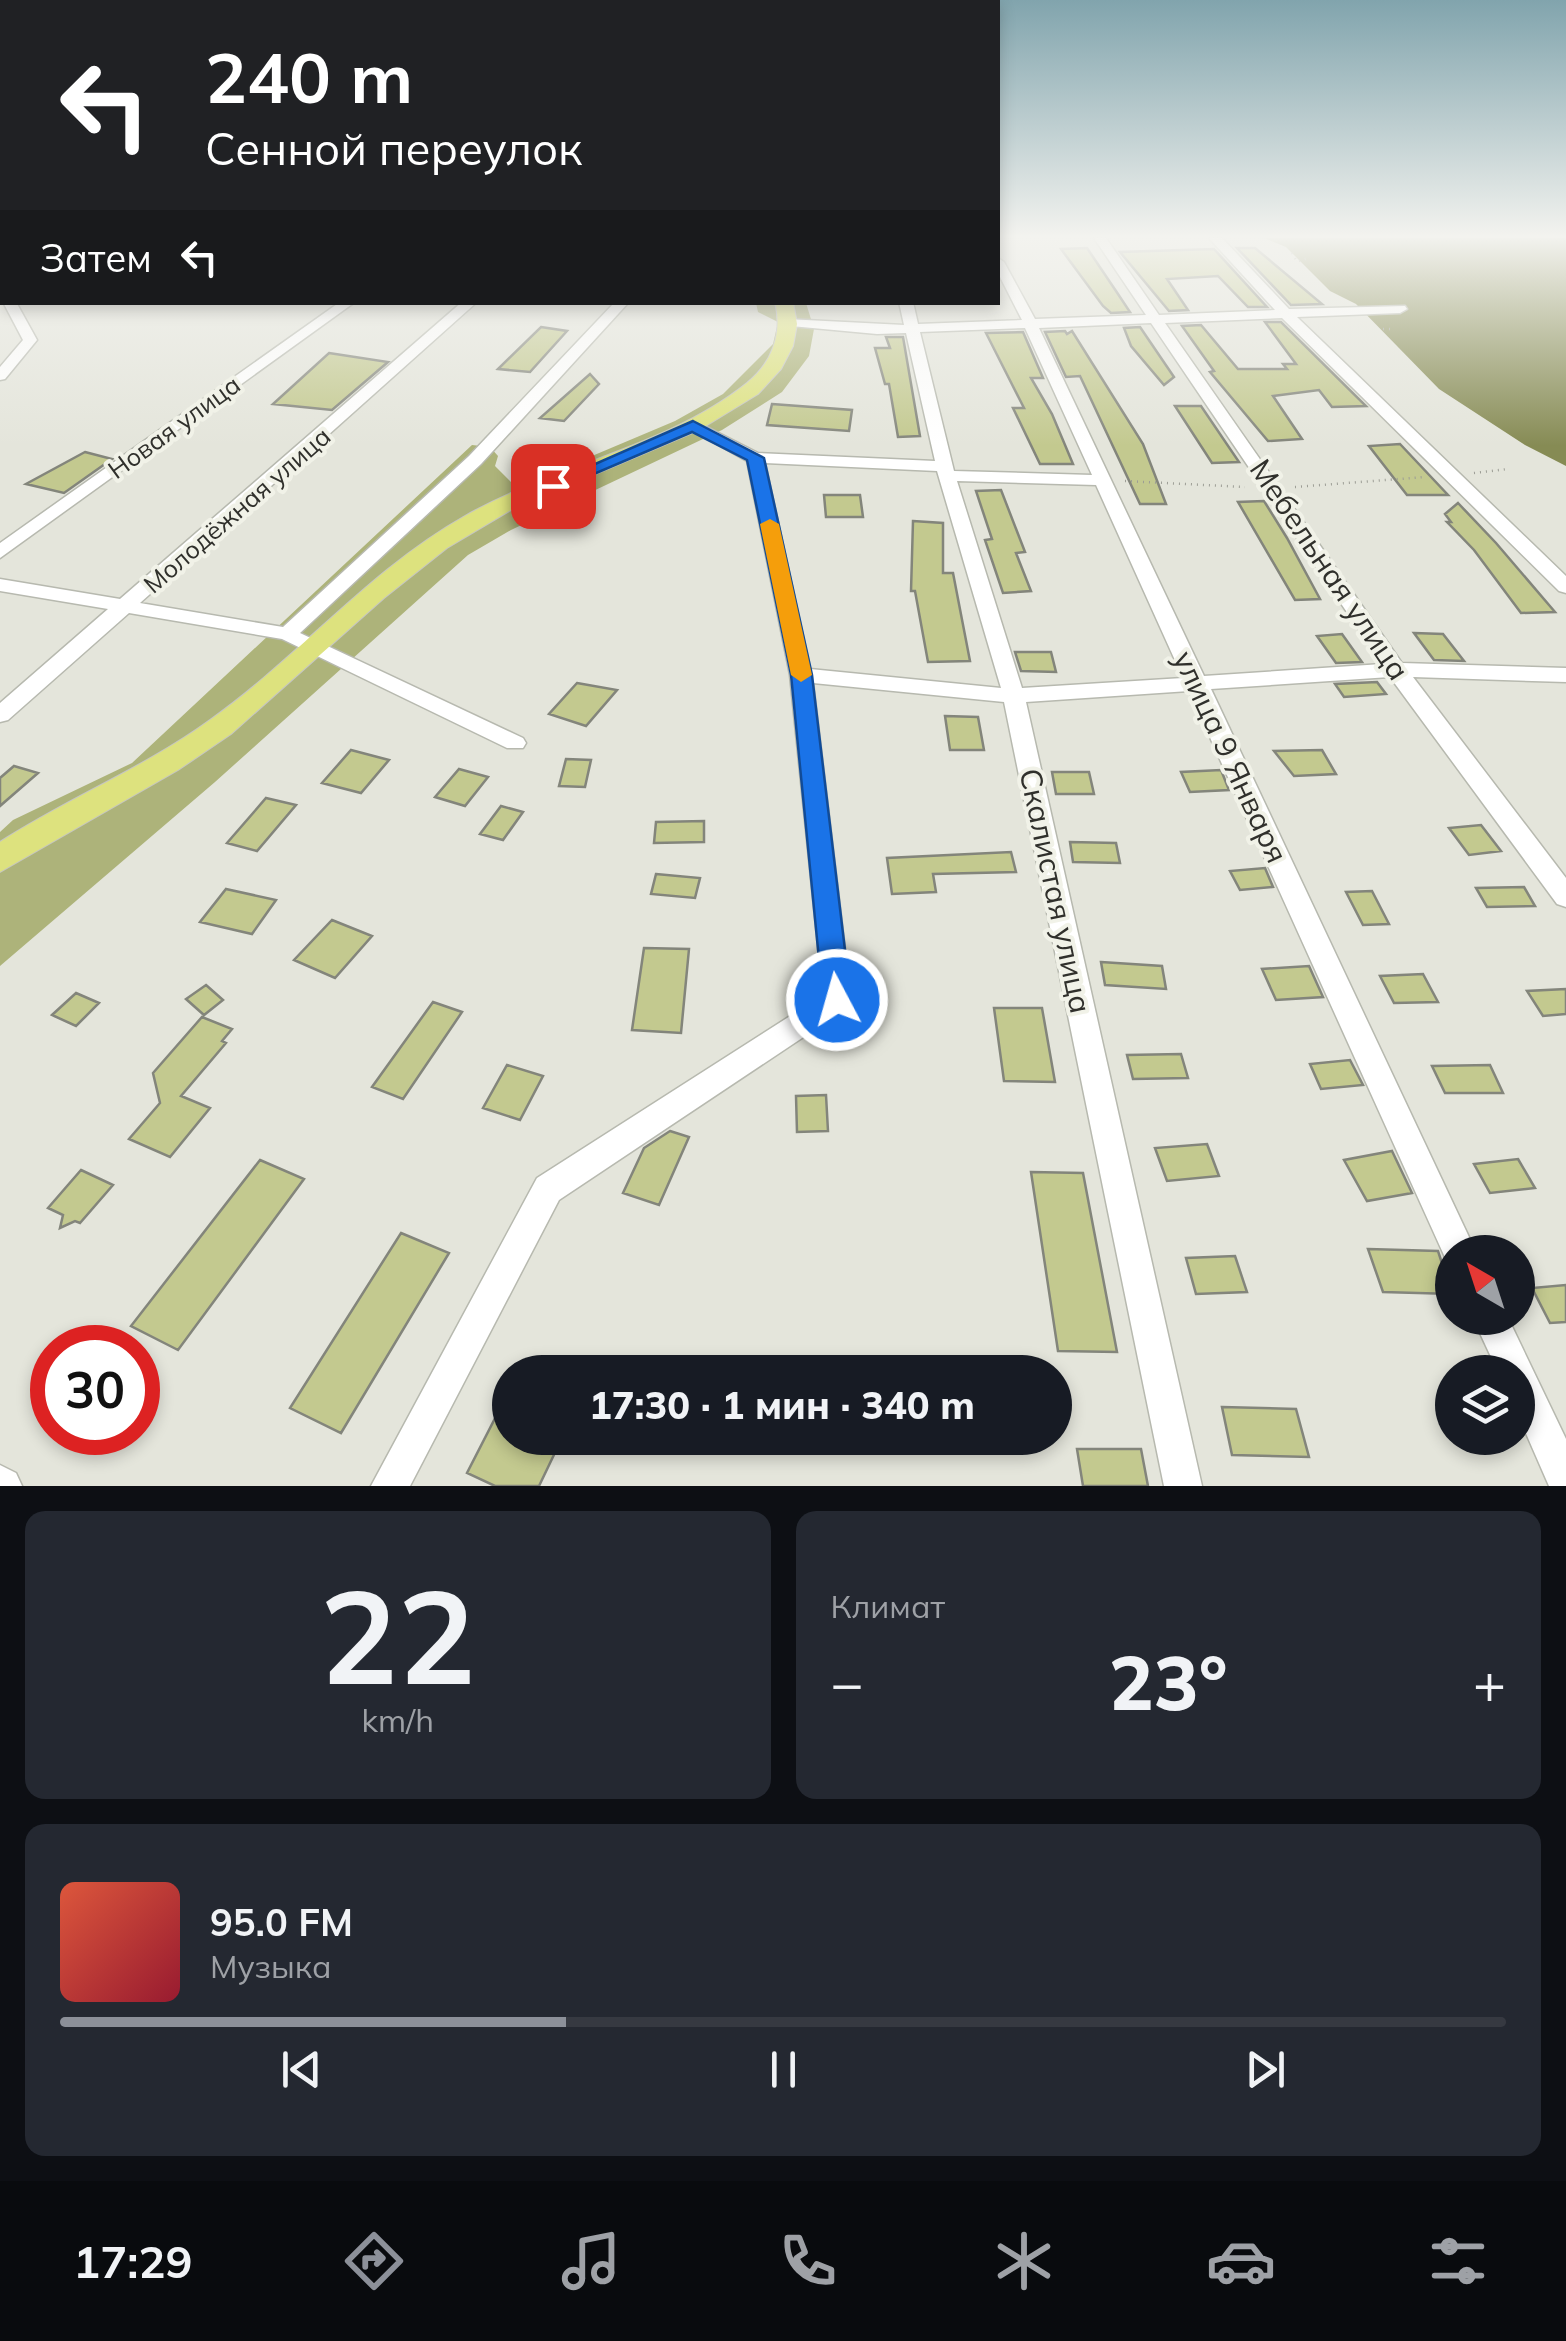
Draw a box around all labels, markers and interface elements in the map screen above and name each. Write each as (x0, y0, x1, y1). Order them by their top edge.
text: 240 m (205, 33, 413, 121)
icon: left (40, 40, 170, 170)
text: Сенной переулок (205, 120, 582, 176)
icon: left (172, 230, 227, 285)
text: Затем (40, 234, 152, 282)
street label: Новая улица (101, 368, 246, 485)
street label: Молодёжная улица (137, 420, 336, 599)
pin (511, 444, 596, 529)
street label: Мебельная улица (1242, 452, 1418, 687)
icon: arrive (526, 459, 581, 514)
street label: улица 9 Января (1165, 645, 1297, 869)
street label: Скалистая улица (1011, 765, 1100, 1017)
position arrow (785, 948, 889, 1052)
north arrow (1435, 1235, 1535, 1335)
map controls (1435, 1235, 1535, 1455)
speed limit sign: 30 (30, 1325, 160, 1455)
button: layers (1435, 1355, 1535, 1455)
text: 17:30 · 1 мин · 340 m (589, 1381, 975, 1429)
text: 22 (320, 1553, 476, 1717)
text: Климат (831, 1586, 945, 1626)
text: 23° (1109, 1635, 1228, 1729)
text: − (831, 1648, 864, 1717)
text: + (1473, 1648, 1506, 1717)
text: km/h (362, 1700, 434, 1740)
text: 95.0 FM (210, 1898, 353, 1946)
text: Музыка (210, 1946, 332, 1986)
icon: previous (274, 2042, 329, 2097)
icon: pause (756, 2042, 811, 2097)
icon: next (1238, 2042, 1293, 2097)
icon: directions (339, 2226, 409, 2296)
icon: music (556, 2226, 626, 2296)
icon: phone (773, 2226, 843, 2296)
icon: climate (989, 2226, 1059, 2296)
icon: car (1206, 2226, 1276, 2296)
icon: filters (1423, 2226, 1493, 2296)
text: 17:29 (73, 2233, 193, 2289)

